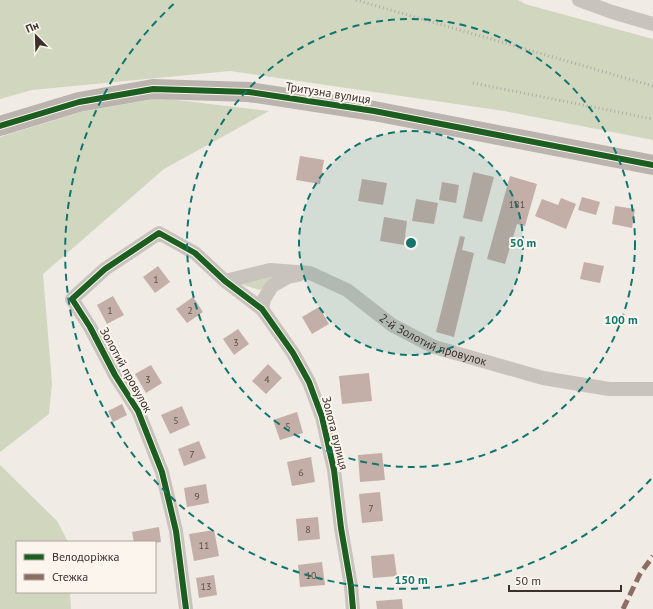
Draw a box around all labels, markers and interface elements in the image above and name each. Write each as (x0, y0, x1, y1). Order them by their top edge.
north arrow (16, 16, 56, 56)
text: Пн (23, 18, 41, 36)
street label: Тритузна вулиця (284, 78, 372, 107)
house number: 181 (509, 198, 525, 211)
text: 50 m (510, 235, 536, 250)
centre of rings (404, 236, 418, 250)
house number: 1 (153, 273, 159, 286)
house number: 1 (107, 304, 113, 317)
house number: 2 (187, 304, 193, 317)
street label: 2-й Золотий провулок (377, 310, 489, 369)
text: 100 m (604, 312, 638, 327)
street label: Золотий провулок (97, 324, 156, 415)
house number: 3 (233, 336, 239, 349)
house number: 3 (145, 373, 151, 386)
house number: 4 (264, 373, 270, 386)
street label: Золота вулиця (319, 395, 352, 471)
house number: 5 (173, 414, 179, 427)
house number: 5 (285, 420, 291, 433)
house number: 7 (189, 448, 195, 461)
house number: 6 (298, 466, 304, 479)
house number: 9 (194, 490, 200, 503)
house number: 7 (368, 502, 374, 515)
house number: 8 (305, 523, 311, 536)
house number: 11 (199, 539, 209, 552)
legend (16, 541, 156, 593)
text: Велодоріжка (52, 549, 120, 564)
scale bar (509, 567, 621, 593)
text: Стежка (52, 569, 88, 584)
house number: 10 (306, 569, 317, 582)
text: 150 m (394, 572, 428, 587)
text: 50 m (515, 573, 541, 588)
house number: 13 (201, 580, 211, 593)

